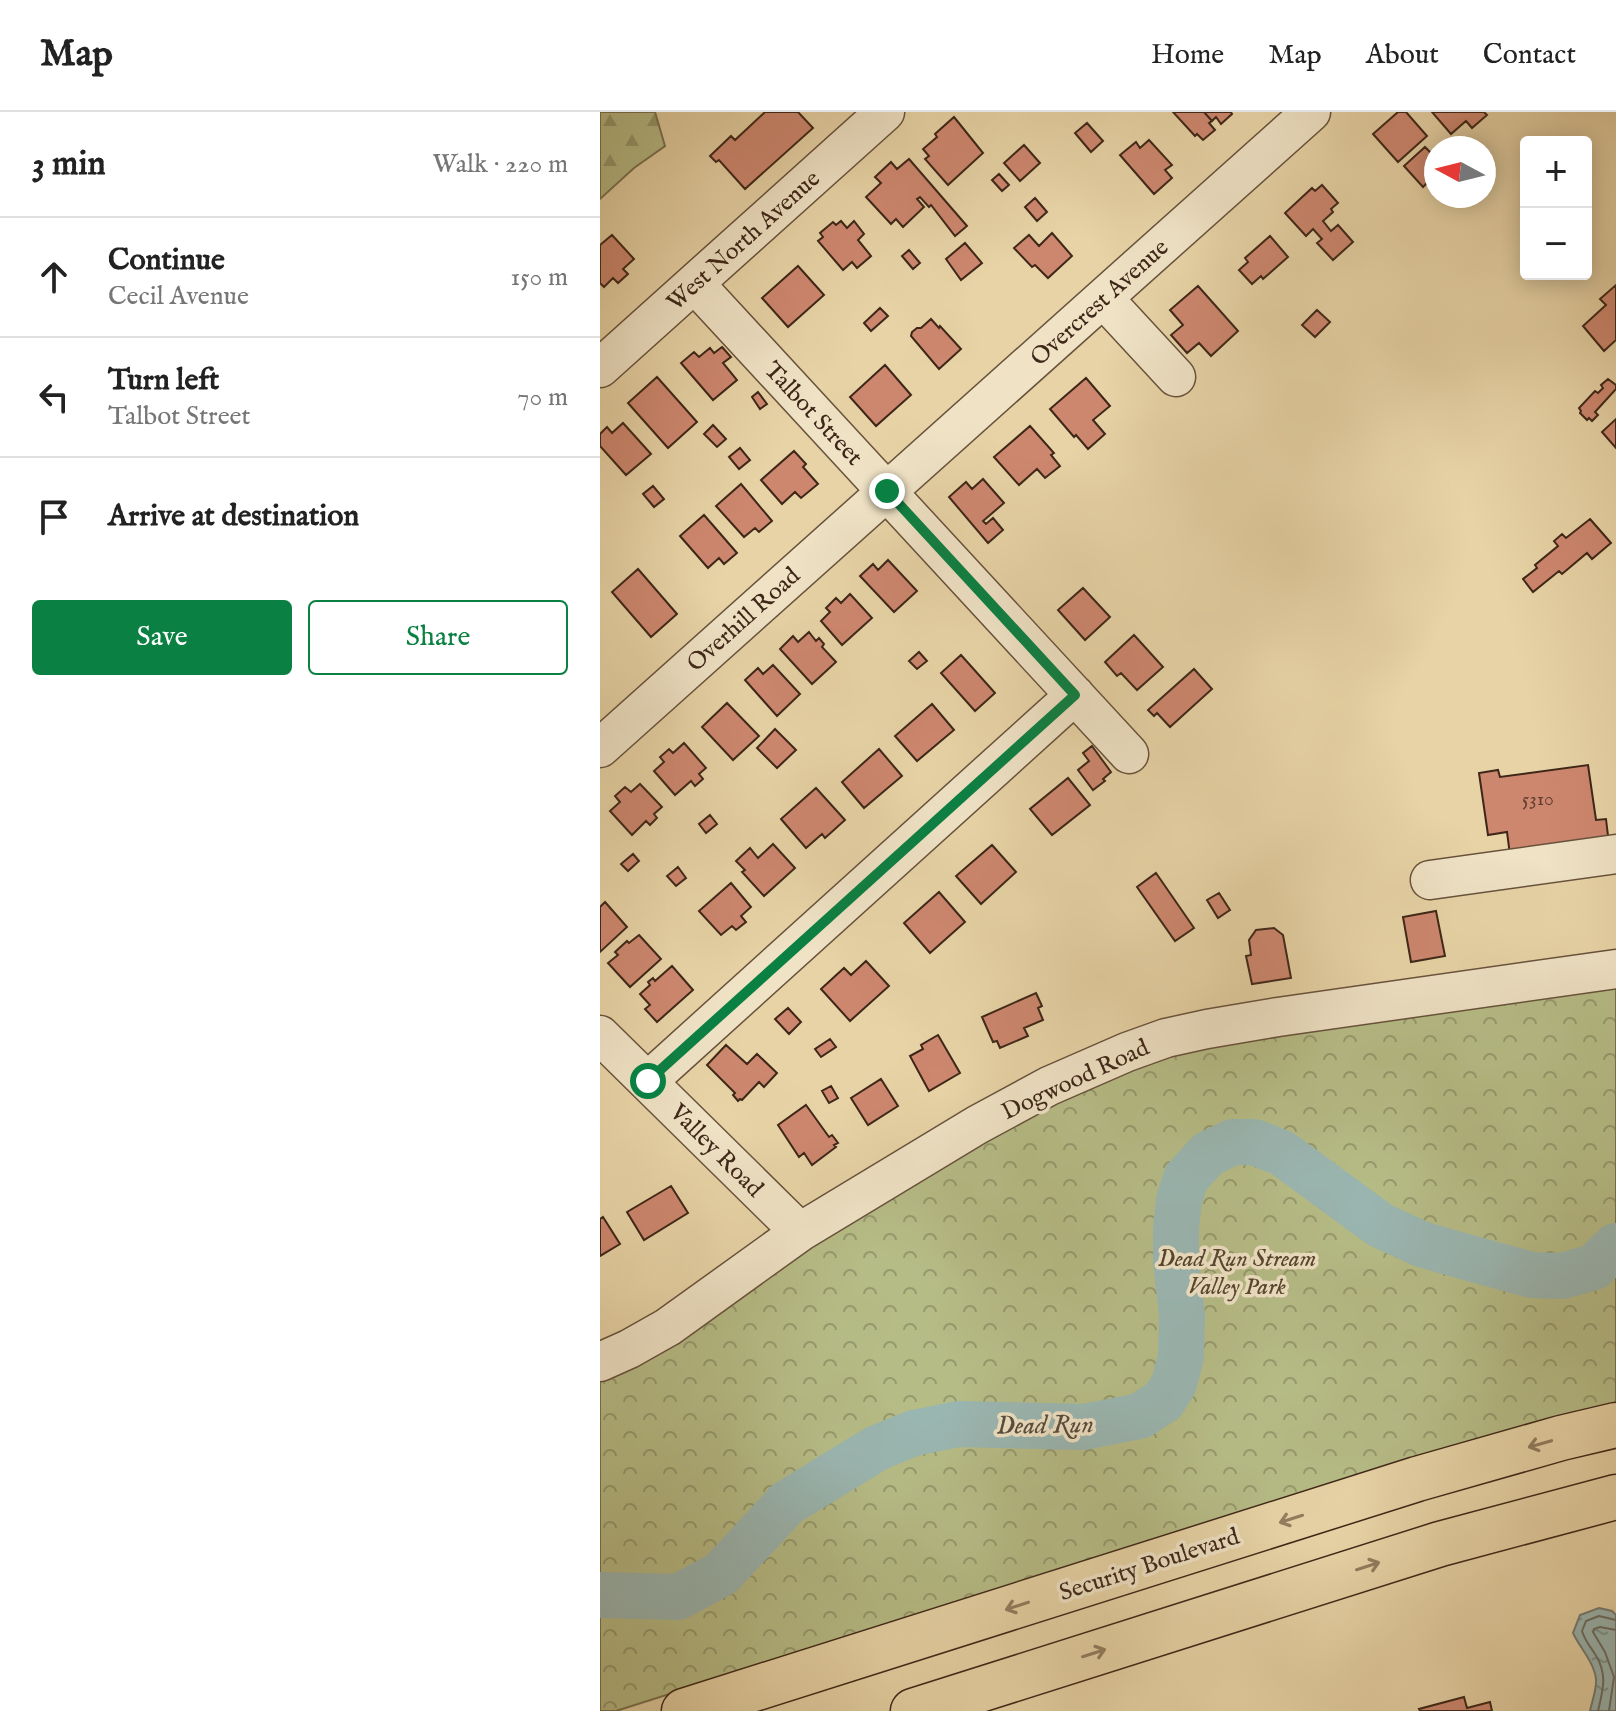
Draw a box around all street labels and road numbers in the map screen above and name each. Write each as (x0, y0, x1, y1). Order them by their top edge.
street label: West North Avenue (661, 164, 827, 318)
street label: Overcrest Avenue (1024, 233, 1176, 373)
street label: Talbot Street (757, 355, 869, 473)
street label: Overhill Road (681, 561, 807, 679)
street label: Dogwood Road (997, 1033, 1155, 1128)
street label: Valley Road (662, 1097, 769, 1205)
street label: Security Boulevard (1055, 1522, 1244, 1609)

